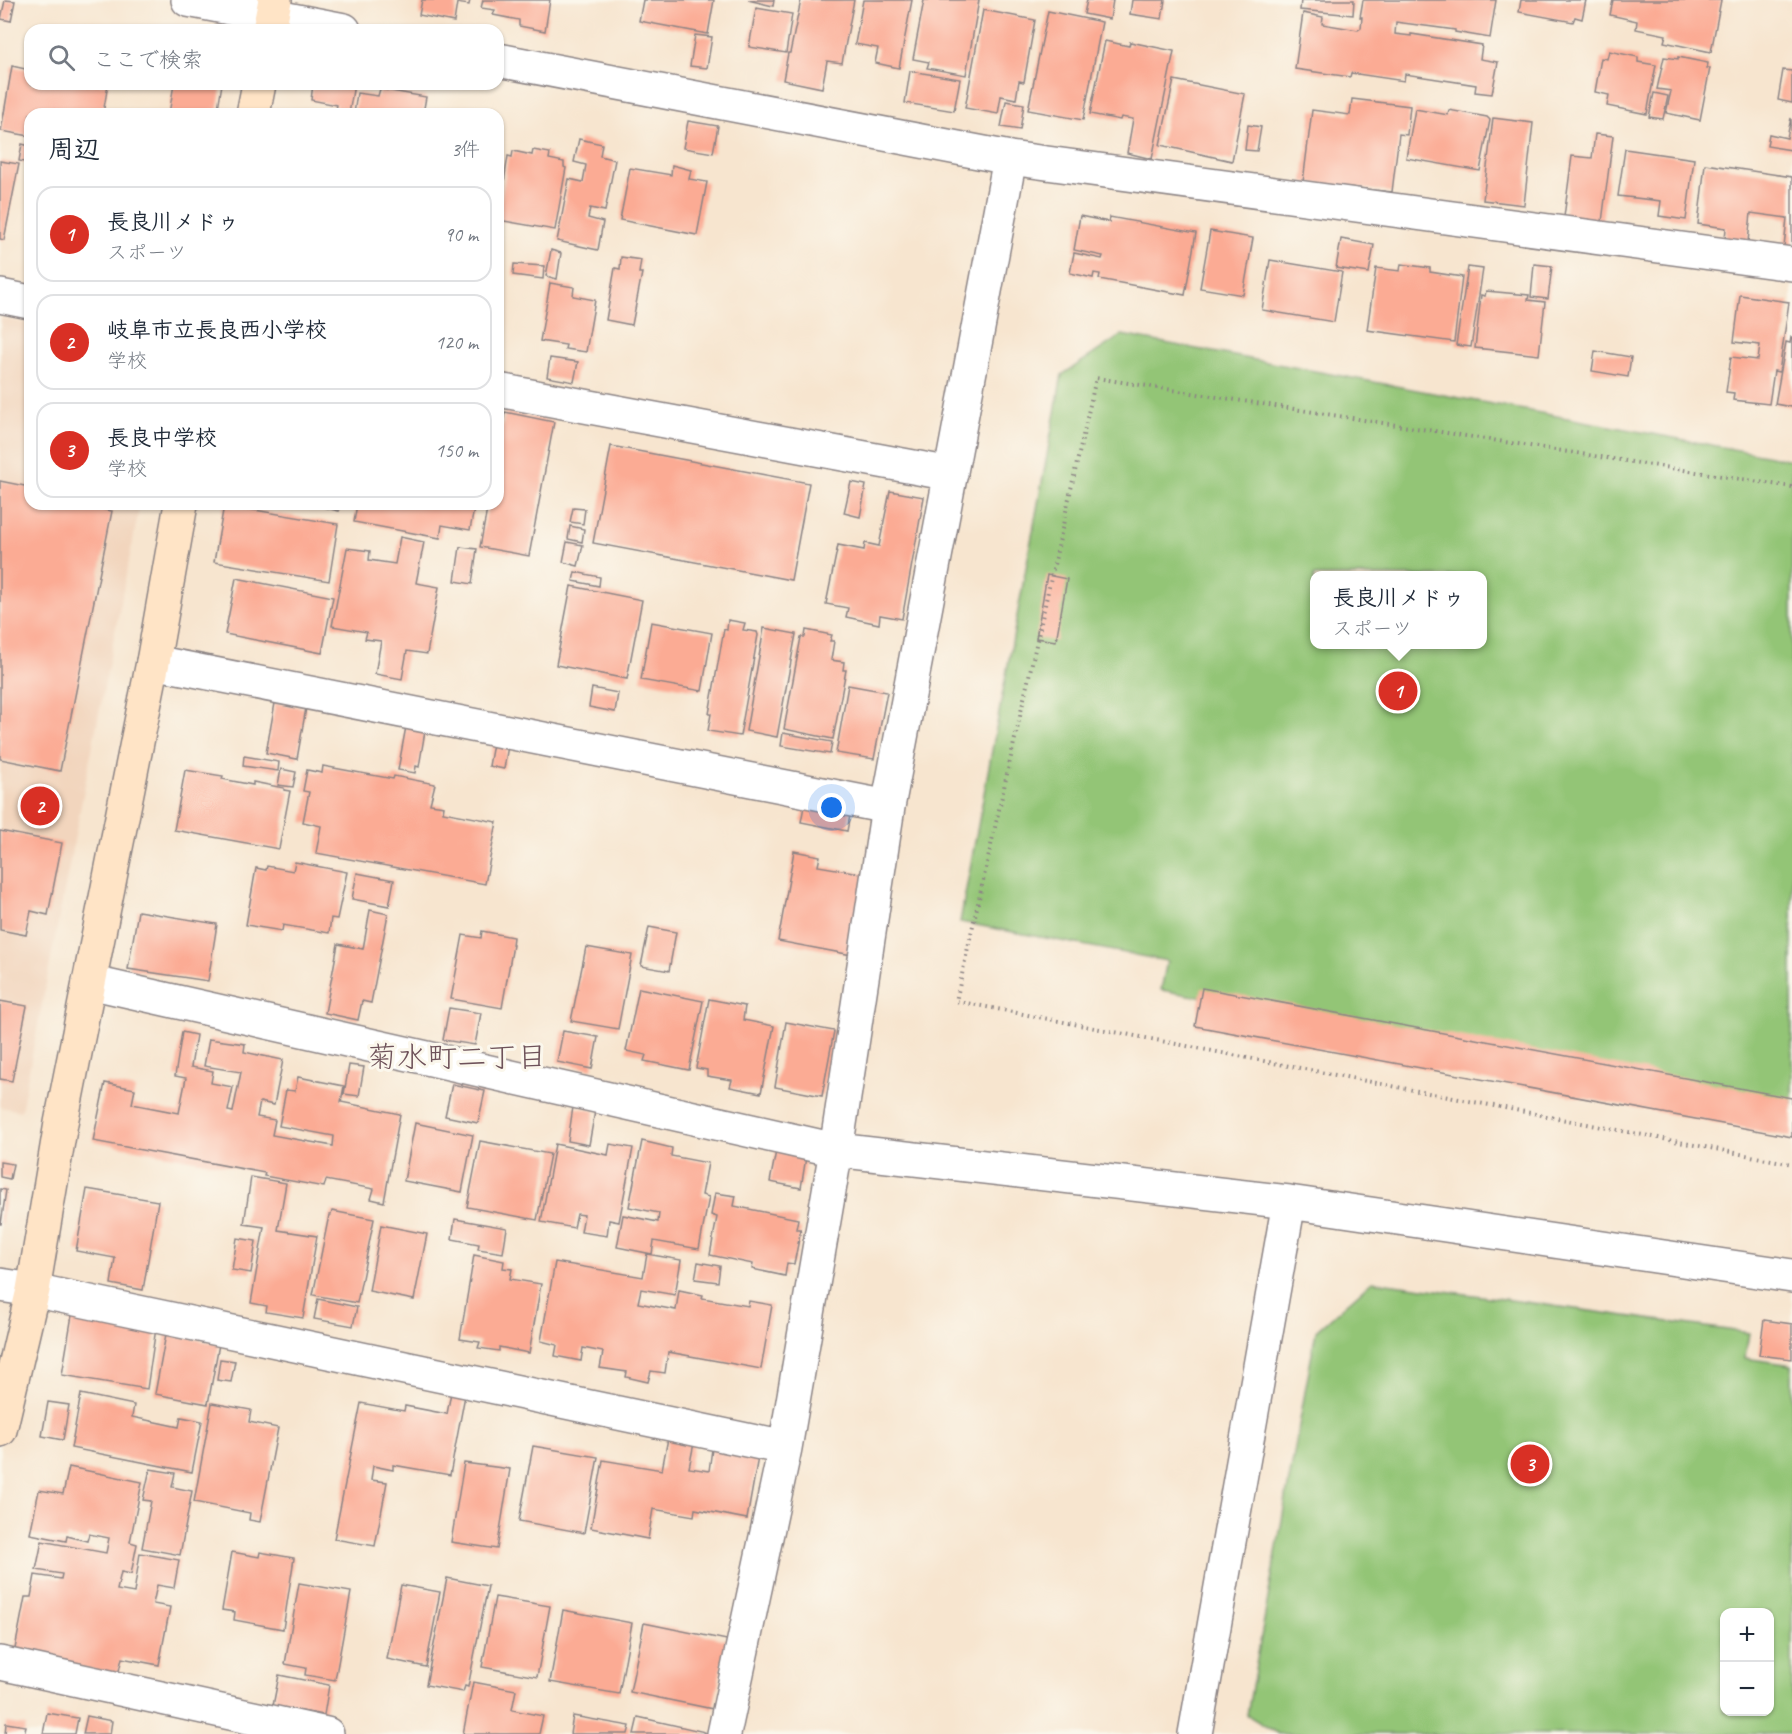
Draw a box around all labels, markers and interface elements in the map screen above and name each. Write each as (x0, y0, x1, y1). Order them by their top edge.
search box (24, 24, 504, 90)
icon: search (45, 41, 78, 74)
text: ここで検索 (93, 46, 203, 74)
text: 周辺 (48, 133, 100, 166)
text: 3件 (451, 137, 480, 162)
text: 長良川メドゥ (107, 208, 239, 236)
text: 1 (65, 222, 74, 247)
text: 90 m (444, 222, 478, 247)
text: スポーツ (107, 240, 187, 265)
text: 岐阜市立長良西小学校 (107, 316, 327, 344)
text: 2 (65, 330, 74, 355)
text: 120 m (435, 330, 478, 355)
text: 学校 (107, 348, 147, 373)
text: 長良中学校 (107, 424, 217, 452)
text: 3 (65, 438, 74, 463)
text: 150 m (435, 438, 478, 463)
text: 学校 (107, 456, 147, 481)
popup (1310, 571, 1487, 649)
text: 長良川メドゥ (1332, 584, 1465, 612)
text: スポーツ (1332, 616, 1412, 641)
pin: 1 (1378, 668, 1418, 714)
pin: 2 (20, 784, 60, 828)
your location (817, 793, 846, 822)
district label: 菊水町二丁目 (367, 1038, 547, 1076)
pin: 3 (1510, 1442, 1550, 1486)
map controls (1720, 1608, 1774, 1716)
button: + (1720, 1608, 1774, 1662)
button: − (1720, 1662, 1774, 1716)

